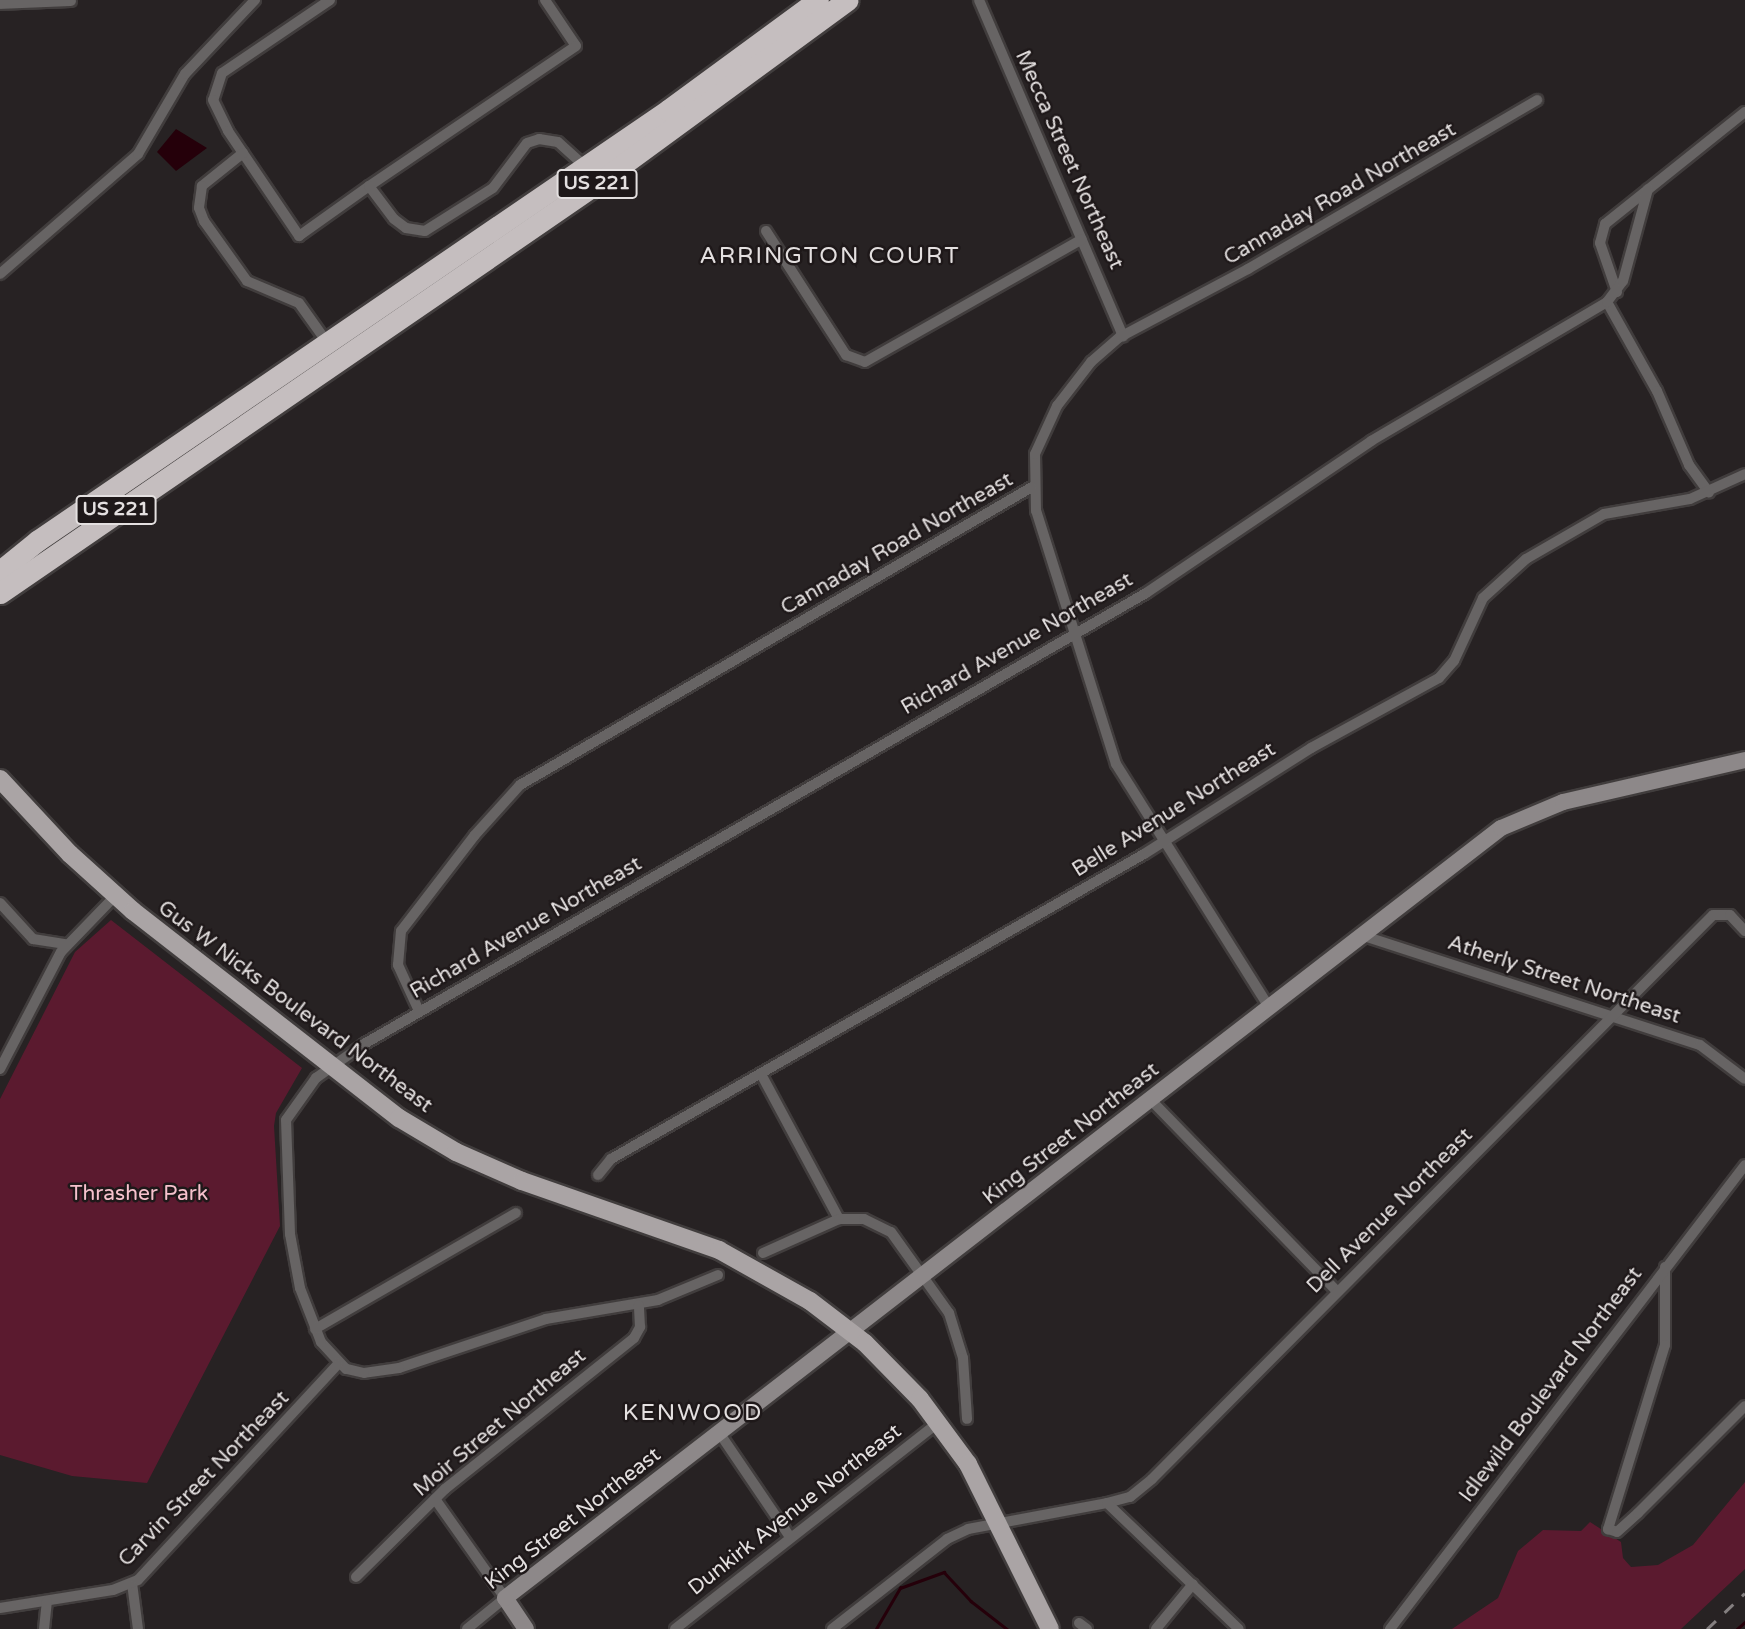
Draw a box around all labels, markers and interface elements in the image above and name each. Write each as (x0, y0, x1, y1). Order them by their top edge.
street label: Mecca Street Northeast (1009, 47, 1129, 273)
street label: Cannaday Road Northeast (1220, 117, 1460, 271)
road number: US 221 (555, 168, 639, 200)
district label: ARRINGTON COURT (701, 242, 959, 270)
street label: Cannaday Road Northeast (777, 467, 1017, 621)
road number: US 221 (74, 495, 158, 526)
street label: Richard Avenue Northeast (897, 567, 1137, 721)
street label: Belle Avenue Northeast (1068, 737, 1280, 883)
street label: Richard Avenue Northeast (406, 851, 646, 1005)
street label: Gus W Nicks Boulevard Northeast (153, 896, 437, 1118)
street label: Atherly Street Northeast (1444, 930, 1684, 1030)
street label: King Street Northeast (978, 1058, 1164, 1210)
street label: Dell Avenue Northeast (1302, 1123, 1478, 1299)
park label: Thrasher Park (70, 1181, 208, 1207)
street label: Idlewild Boulevard Northeast (1454, 1262, 1648, 1508)
street label: Moir Street Northeast (409, 1344, 591, 1502)
street label: Carvin Street Northeast (114, 1386, 294, 1572)
district label: KENWOOD (624, 1399, 762, 1427)
street label: Dunkirk Avenue Northeast (683, 1419, 907, 1601)
street label: King Street Northeast (480, 1443, 666, 1595)

